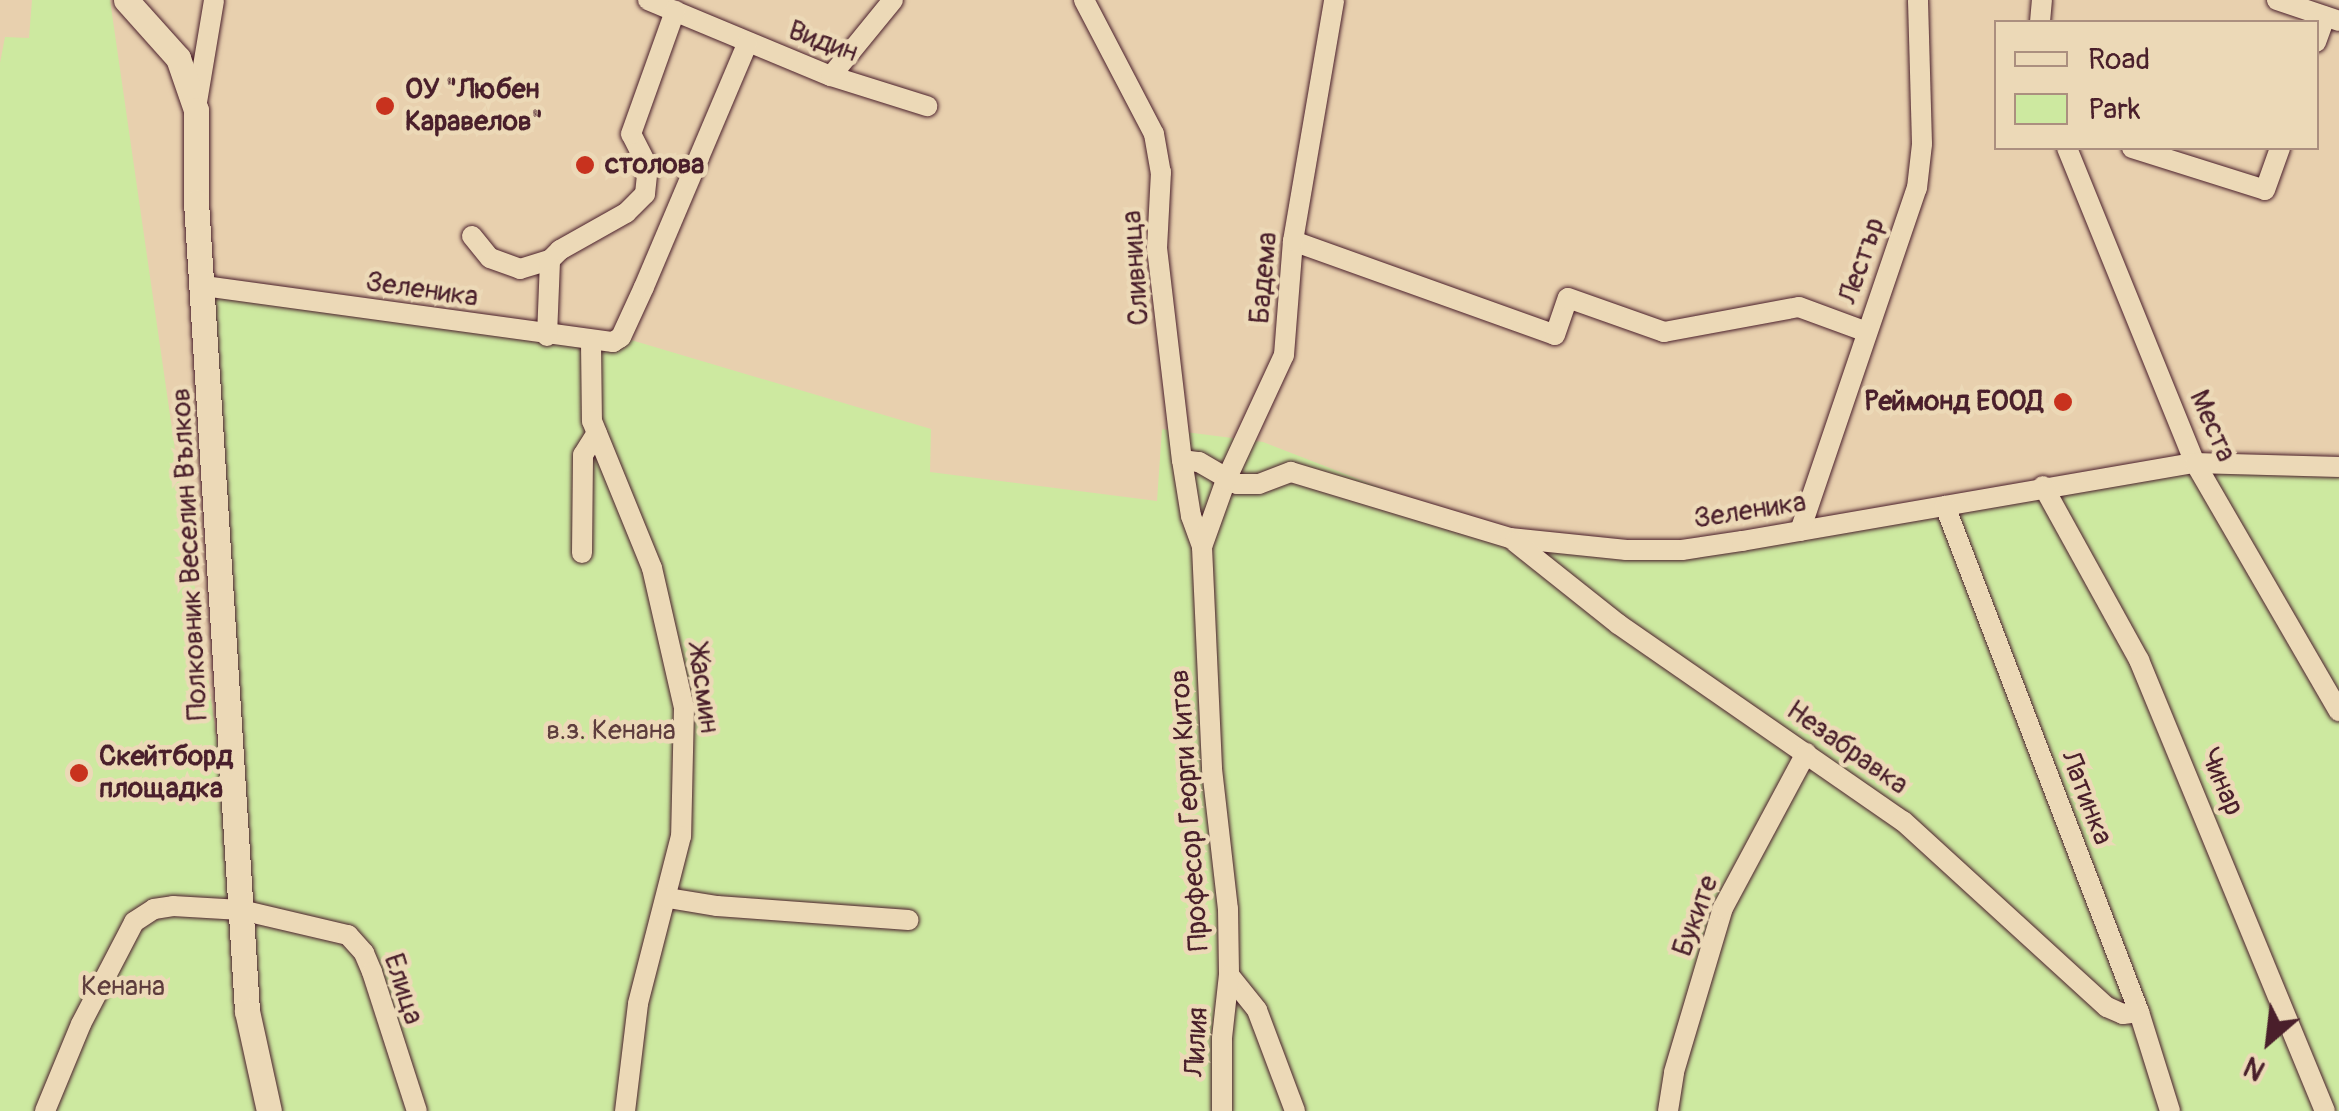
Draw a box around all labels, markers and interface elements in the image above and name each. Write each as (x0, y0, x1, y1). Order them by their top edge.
street label: Видин (784, 14, 862, 70)
legend (1994, 20, 2319, 150)
text: Road (2088, 41, 2150, 78)
place label: ОУ "Любен Каравелов" (405, 73, 543, 139)
text: Park (2088, 91, 2141, 128)
marker: ОУ "Любен Каравелов" (374, 95, 396, 117)
place label: столова (605, 148, 704, 182)
marker: столова (574, 154, 596, 176)
street label: Сливница (1115, 209, 1157, 327)
street label: Лестър (1832, 214, 1892, 308)
street label: Бадема (1243, 231, 1285, 325)
street label: Зеленика (364, 265, 480, 315)
place label: Реймонд ЕООД (1865, 385, 2043, 419)
street label: Места (2181, 385, 2243, 467)
street label: Полковник Веселин Вълков (165, 387, 215, 721)
marker: Реймонд ЕООД (2052, 391, 2074, 413)
street label: Зеленика (1692, 486, 1808, 536)
street label: Жасмин (680, 643, 726, 735)
street label: Професор Георги Китов (1163, 668, 1217, 952)
street label: Незабравка (1780, 694, 1914, 802)
park label: в.з. Кенана (546, 714, 676, 748)
place label: Скейтборд площадка (99, 740, 233, 806)
street label: Чинар (2192, 743, 2250, 821)
street label: Латинка (2053, 746, 2119, 850)
marker: Скейтборд площадка (68, 762, 90, 784)
street label: Буките (1666, 871, 1726, 961)
street label: Елица (376, 949, 430, 1029)
park label: Кенана (81, 970, 165, 1004)
north arrow (2219, 991, 2319, 1091)
street label: Лилия (1178, 1006, 1216, 1078)
text: N (2238, 1048, 2271, 1088)

